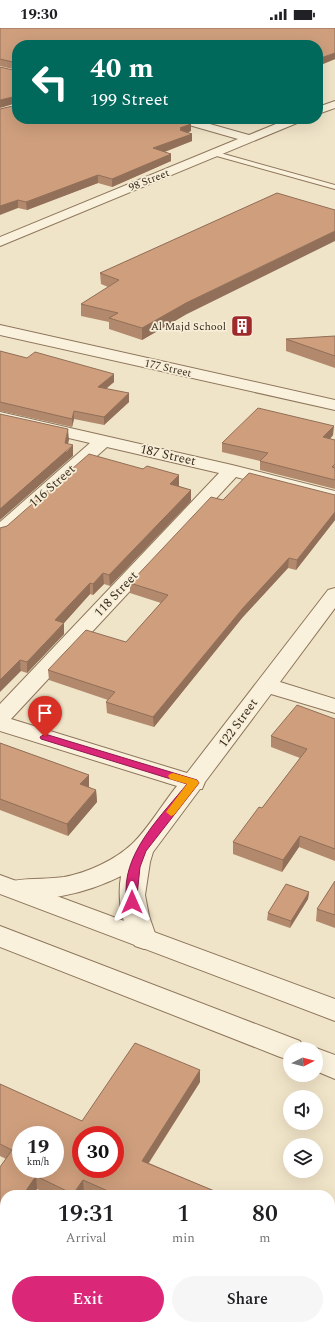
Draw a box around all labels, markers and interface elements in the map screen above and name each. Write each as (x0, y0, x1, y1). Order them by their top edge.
text: 19:30 (20, 3, 58, 26)
text: 40 m (90, 47, 154, 90)
icon: left (24, 56, 76, 108)
text: 199 Street (90, 86, 169, 113)
street label: 98 Street (126, 164, 172, 196)
building icon: Al Majd School (229, 313, 255, 339)
place label: Al Majd School (151, 318, 226, 335)
street label: 177 Street (143, 354, 193, 382)
street label: 187 Street (138, 439, 198, 471)
street label: 116 Street (24, 459, 80, 512)
street label: 118 Street (89, 566, 143, 622)
street label: 122 Street (213, 694, 263, 752)
pin (28, 696, 62, 737)
icon: arrive (34, 702, 56, 724)
position arrow (111, 881, 153, 923)
north arrow (283, 1042, 323, 1082)
map controls (283, 1042, 323, 1178)
button: sound (283, 1090, 323, 1130)
speed limit sign: 30 (72, 1126, 124, 1178)
text: 19 (27, 1132, 49, 1162)
button: layers (283, 1138, 323, 1178)
text: km/h (27, 1154, 49, 1170)
text: 19:31 (57, 1196, 115, 1232)
text: 1 (177, 1196, 190, 1232)
text: 80 (252, 1196, 278, 1232)
text: Arrival (66, 1228, 106, 1248)
text: min (172, 1228, 195, 1248)
text: m (259, 1228, 271, 1248)
button: Exit (12, 1276, 164, 1322)
button: Share (172, 1276, 323, 1322)

